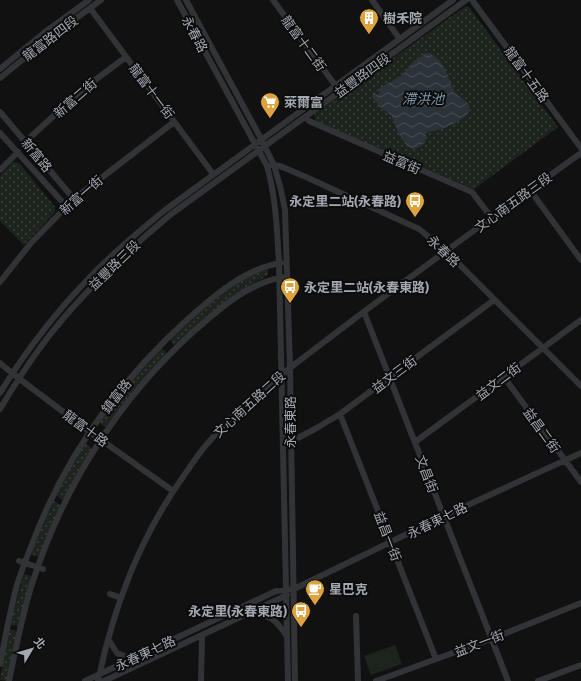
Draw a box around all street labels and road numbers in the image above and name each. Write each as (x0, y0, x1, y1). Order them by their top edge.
street label: 龍富路四段 (20, 13, 81, 64)
street label: 永春路 (179, 13, 210, 55)
street label: 龍富十二街 (278, 13, 329, 74)
street label: 龍富十五路 (501, 44, 552, 105)
street label: 益豐路四段 (332, 50, 393, 101)
street label: 龍富十一街 (126, 61, 177, 122)
street label: 新富二街 (51, 76, 100, 121)
street label: 新富路 (18, 136, 55, 175)
street label: 益富街 (381, 148, 423, 177)
street label: 文心南五路三段 (472, 170, 555, 235)
street label: 新富一街 (57, 173, 106, 218)
street label: 永春路 (424, 233, 463, 270)
street label: 益豐路三段 (86, 237, 143, 293)
street label: 益文三街 (369, 353, 420, 396)
street label: 益文二街 (473, 360, 524, 403)
street label: 文心南五路二段 (210, 368, 288, 440)
street label: 鎮富路 (98, 376, 134, 416)
street label: 永春東路 (283, 396, 298, 448)
street label: 益昌二街 (520, 405, 563, 456)
street label: 龍富十路 (60, 407, 111, 450)
street label: 文昌街 (413, 453, 441, 495)
street label: 永春東七路 (405, 499, 470, 541)
street label: 益昌一街 (371, 509, 404, 563)
street label: 益文一街 (452, 627, 506, 660)
street label: 永春東七路 (113, 633, 178, 674)

